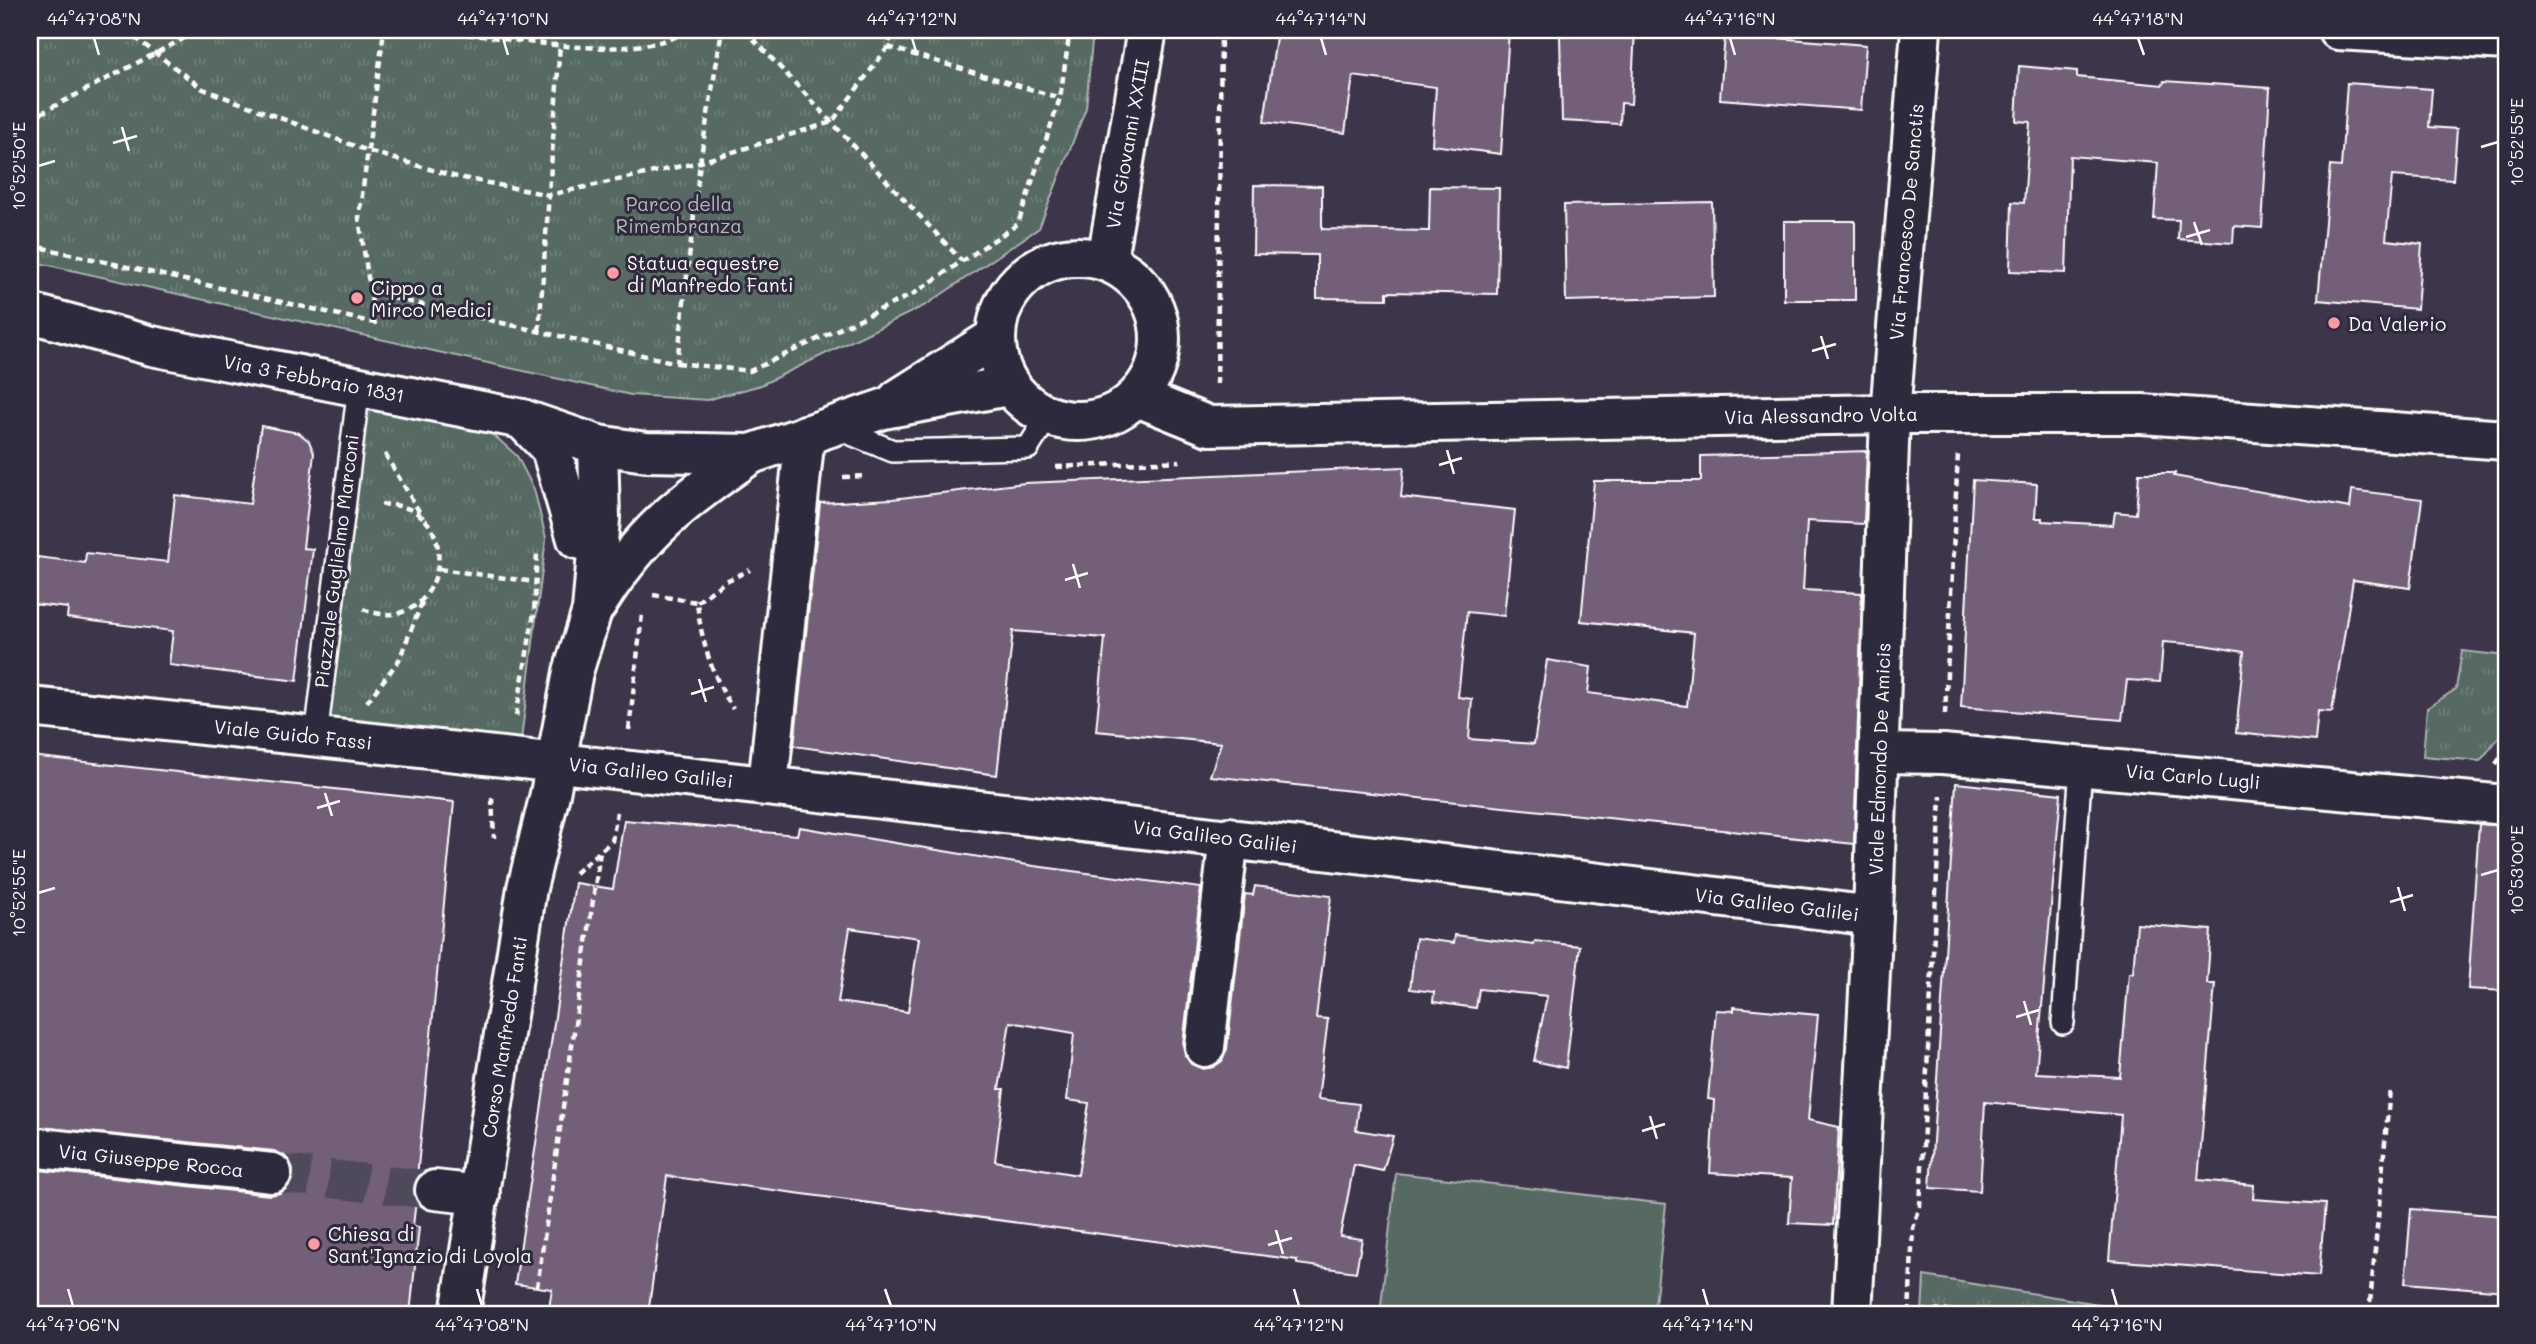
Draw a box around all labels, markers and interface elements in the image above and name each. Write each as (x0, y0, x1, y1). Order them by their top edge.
text: 44°47'08"N (47, 6, 141, 30)
text: 44°47'10"N (457, 6, 549, 30)
text: 44°47'12"N (867, 6, 957, 30)
text: 44°47'14"N (1276, 6, 1366, 30)
text: 44°47'16"N (1684, 6, 1776, 30)
text: 44°47'18"N (2092, 6, 2184, 30)
street label: Via Giovanni XXIII (1100, 57, 1154, 231)
text: 10°52'55"E (2504, 98, 2528, 186)
street label: Via Francesco De Sanctis (1883, 103, 1929, 341)
text: 10°52'50"E (6, 122, 30, 210)
park label: Parco della Rimembranza (616, 191, 742, 238)
place label: Statua equestre di Manfredo Fanti (627, 250, 794, 297)
marker: Statua equestre di Manfredo Fanti (605, 265, 621, 281)
place label: Cippo a Mirco Medici (371, 275, 492, 322)
marker: Cippo a Mirco Medici (349, 290, 365, 306)
place label: Da Valerio (2348, 311, 2446, 336)
marker: Da Valerio (2326, 315, 2342, 331)
street label: Via 3 Febbraio 1831 (221, 348, 407, 408)
street label: Via Alessandro Volta (1724, 401, 1918, 429)
street label: Piazzale Guglielmo Marconi (308, 433, 364, 689)
street label: Viale Edmondo De Amicis (1862, 642, 1896, 876)
street label: Viale Guido Fassi (213, 713, 373, 755)
street label: Via Galileo Galilei (568, 751, 734, 793)
street label: Via Carlo Lugli (2125, 758, 2261, 794)
street label: Via Galileo Galilei (1132, 814, 1298, 858)
text: 10°53'00"E (2504, 825, 2528, 915)
text: 10°52'55"E (6, 849, 30, 937)
street label: Via Galileo Galilei (1694, 882, 1860, 926)
street label: Corso Manfredo Fanti (476, 934, 532, 1140)
street label: Via Giuseppe Rocca (57, 1138, 245, 1182)
place label: Chiesa di Sant'Ignazio di Loyola (328, 1221, 532, 1268)
marker: Chiesa di Sant'Ignazio di Loyola (306, 1236, 322, 1252)
text: 44°47'06"N (26, 1312, 120, 1336)
text: 44°47'08"N (435, 1312, 529, 1336)
text: 44°47'10"N (845, 1312, 937, 1336)
text: 44°47'12"N (1254, 1312, 1344, 1336)
text: 44°47'14"N (1663, 1312, 1753, 1336)
text: 44°47'16"N (2071, 1312, 2163, 1336)

